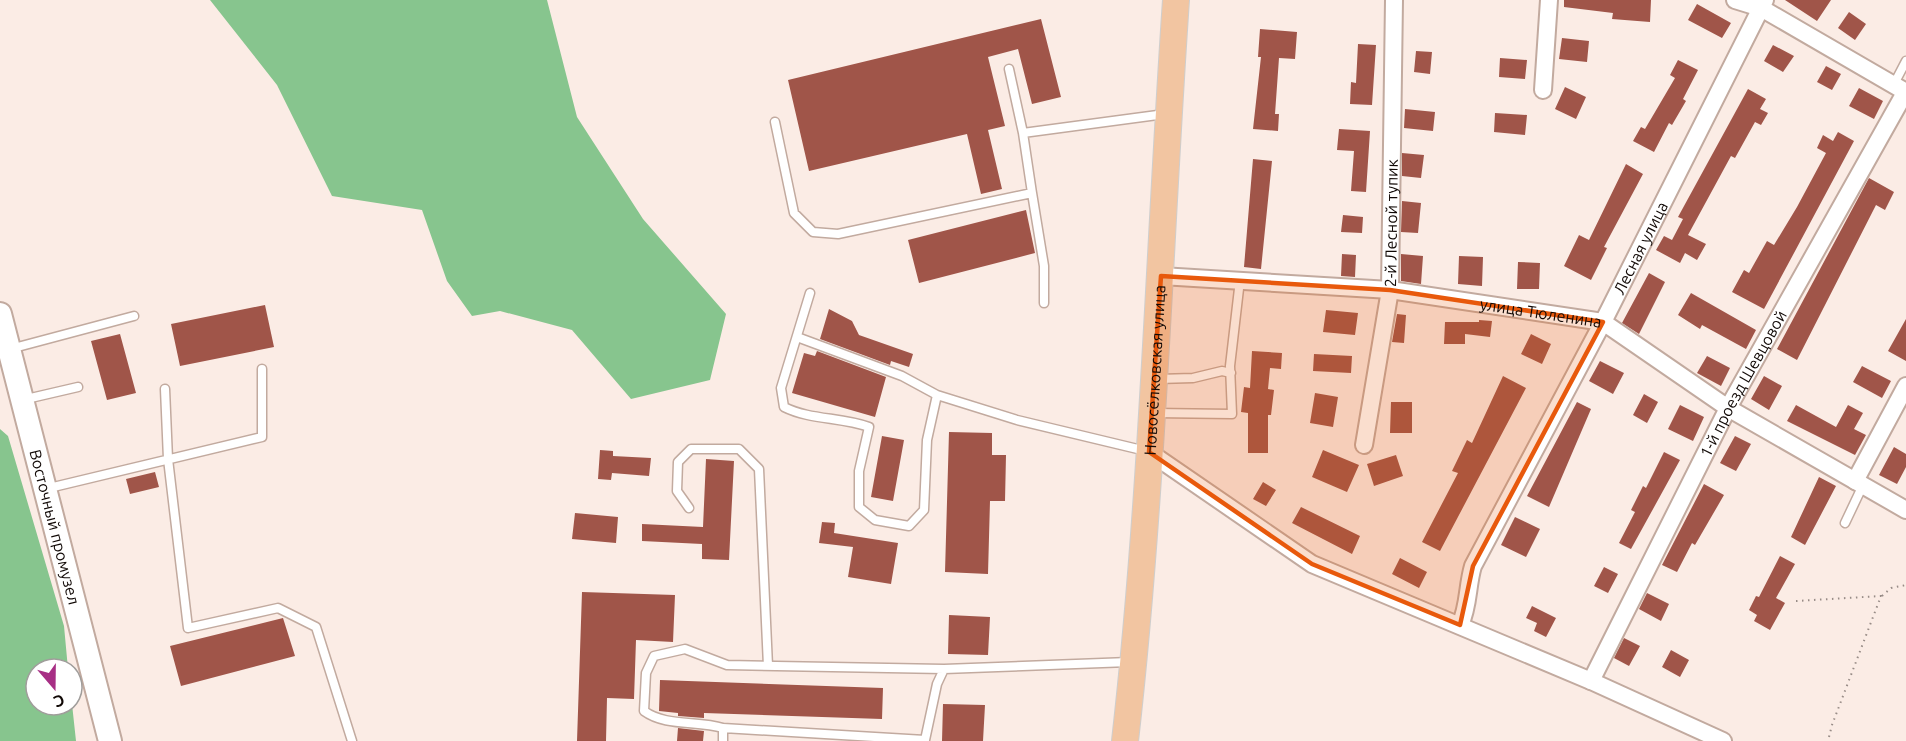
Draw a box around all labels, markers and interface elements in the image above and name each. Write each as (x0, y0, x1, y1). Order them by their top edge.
street label: 2-й Лесной тупик (1381, 159, 1401, 287)
street label: Лесная улица (1610, 199, 1671, 297)
street label: Новосёлковская улица (1141, 285, 1168, 456)
street label: улица Тюленина (1479, 295, 1603, 331)
street label: 1-й проезд Шевцовой (1696, 307, 1790, 460)
street label: Восточный промузел (26, 447, 84, 607)
north arrow (24, 657, 84, 717)
text: С (51, 691, 67, 711)

